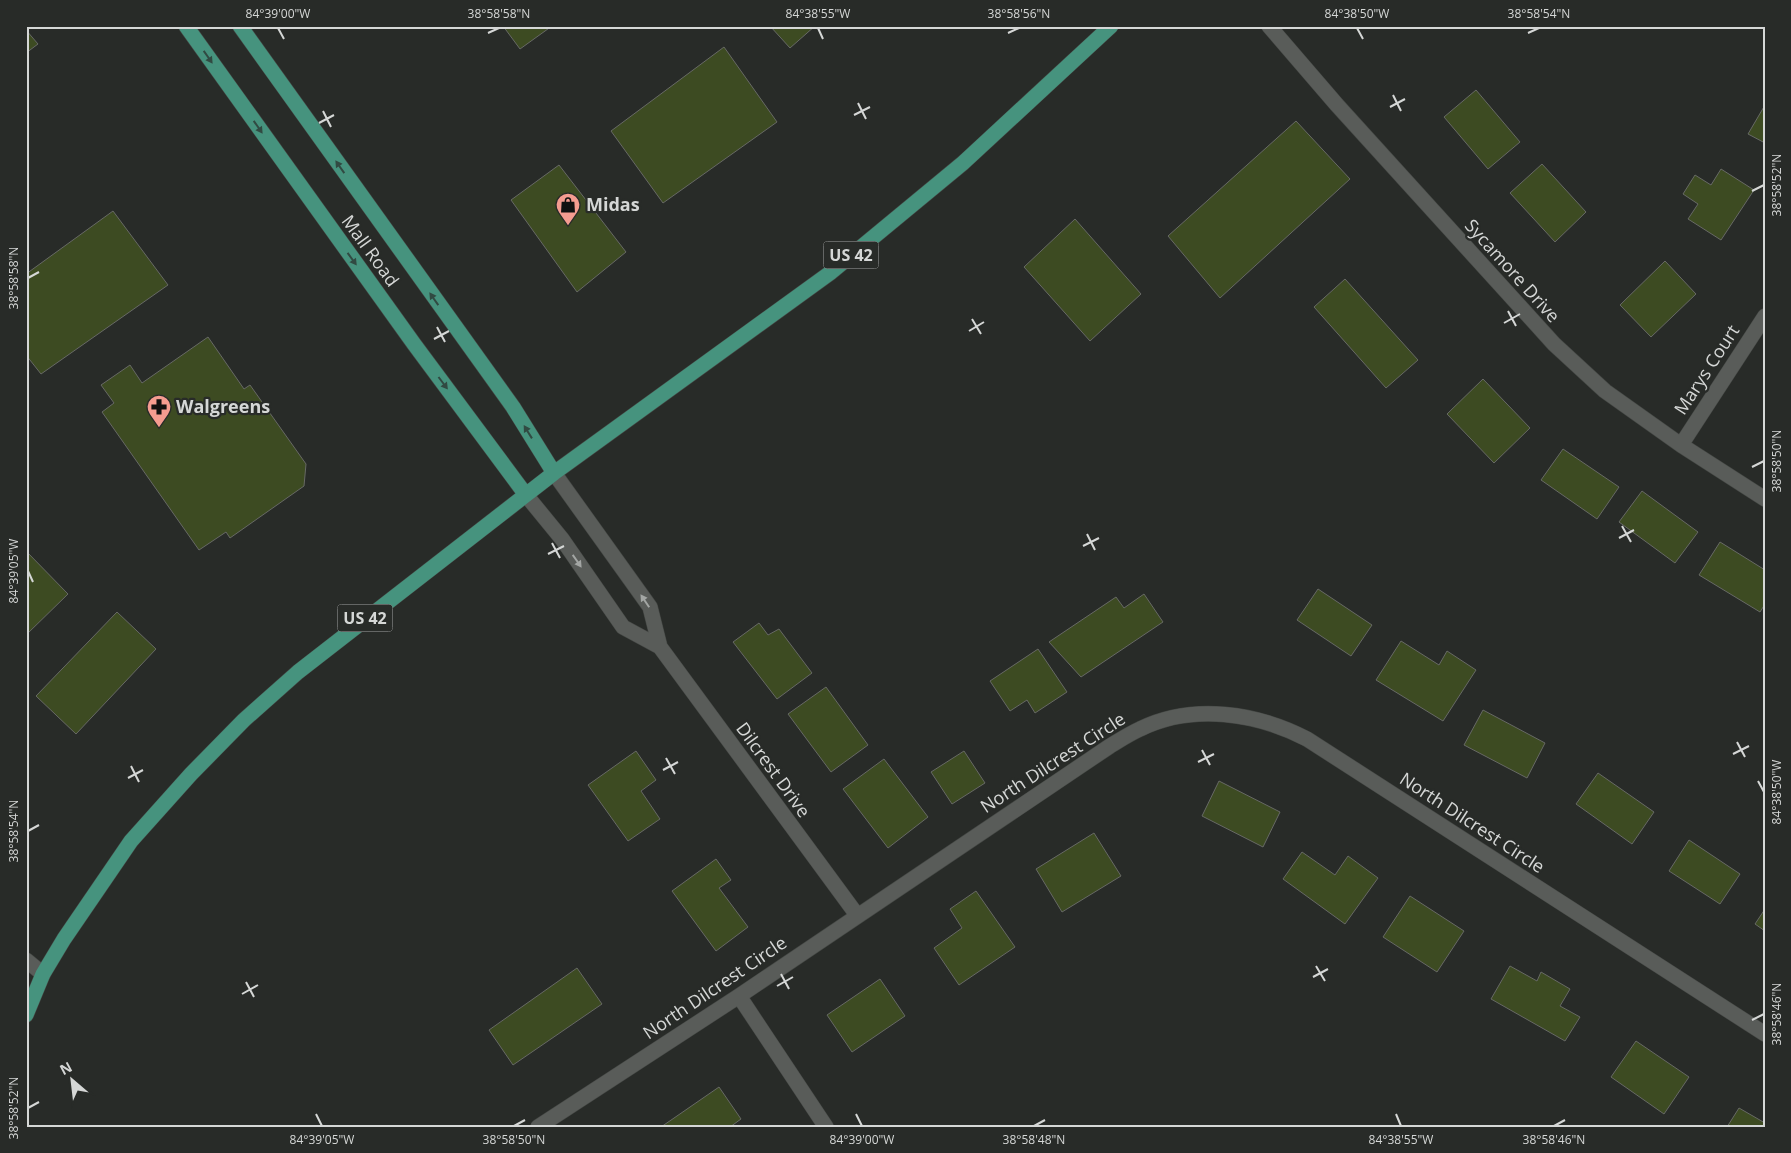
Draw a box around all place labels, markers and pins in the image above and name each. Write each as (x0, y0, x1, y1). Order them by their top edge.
shop icon: Midas (555, 192, 581, 226)
place label: Midas (586, 192, 640, 216)
pharmacy icon: Walgreens (146, 394, 172, 428)
place label: Walgreens (176, 394, 270, 418)

